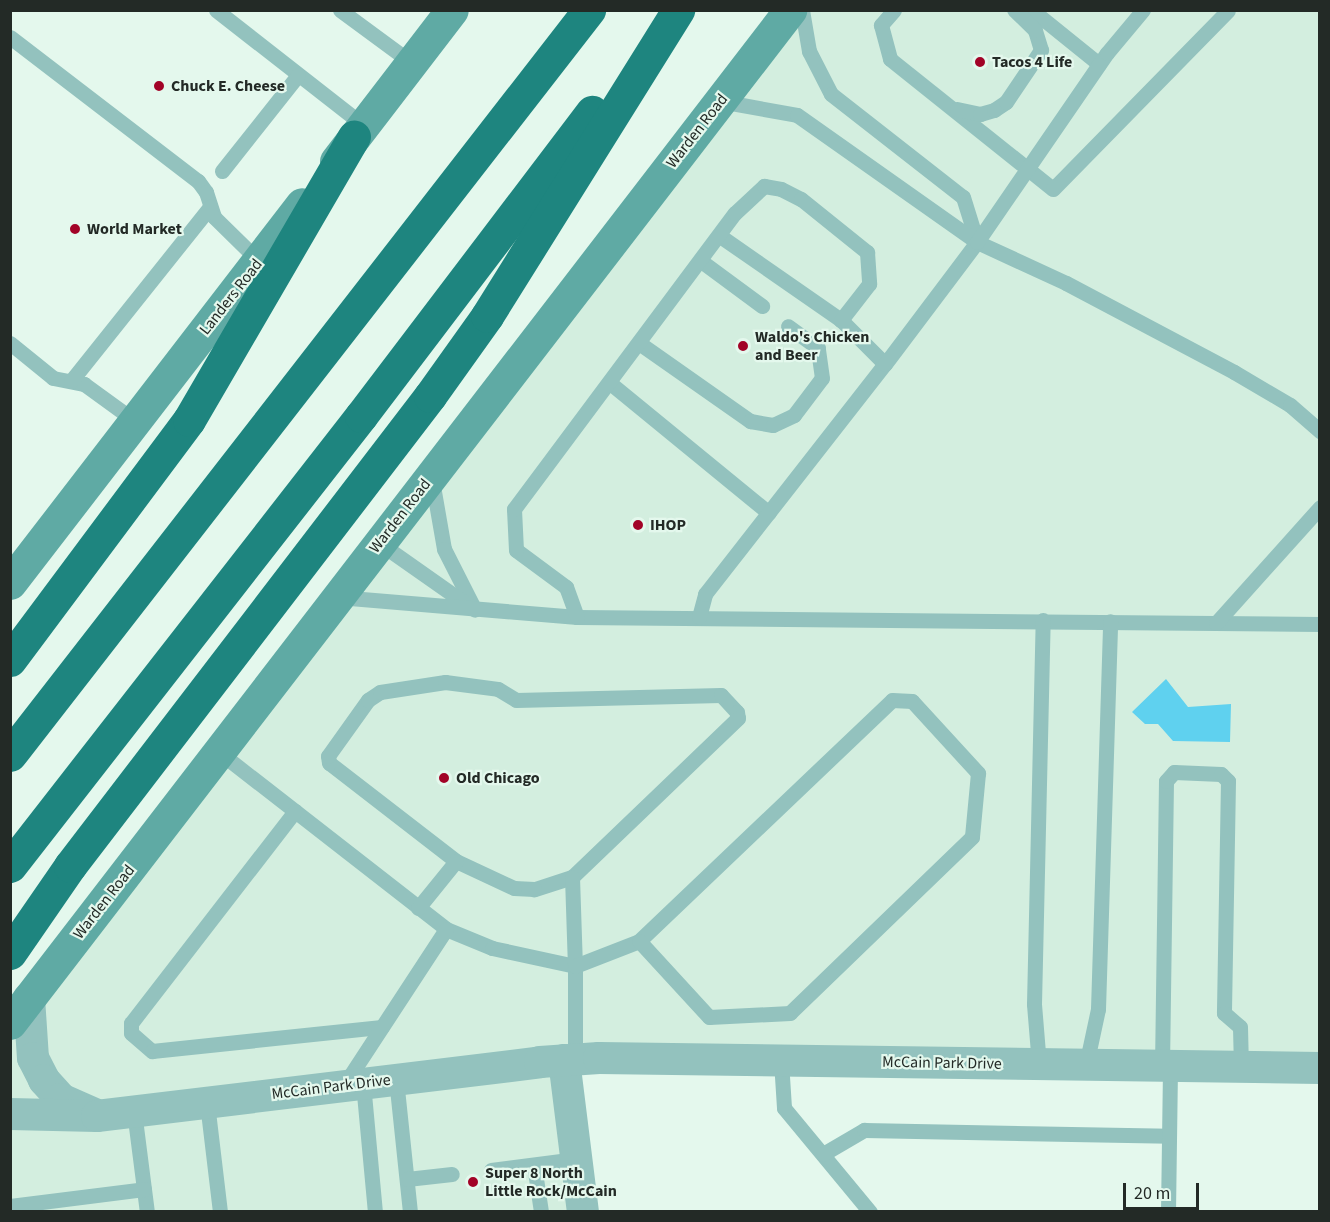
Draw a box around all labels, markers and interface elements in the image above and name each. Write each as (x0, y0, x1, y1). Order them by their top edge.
place label: Tacos 4 Life (992, 52, 1072, 72)
marker: Tacos 4 Life (973, 55, 987, 69)
place label: Chuck E. Cheese (171, 76, 285, 96)
marker: Chuck E. Cheese (152, 79, 166, 93)
street label: Warden Road (662, 90, 732, 172)
place label: World Market (87, 219, 182, 239)
marker: World Market (68, 222, 82, 236)
street label: Landers Road (195, 255, 267, 339)
place label: Waldo's Chicken and Beer (755, 327, 870, 365)
marker: Waldo's Chicken and Beer (736, 339, 750, 353)
street label: Warden Road (365, 475, 435, 557)
place label: IHOP (650, 515, 686, 535)
marker: IHOP (631, 518, 645, 532)
place label: Old Chicago (456, 768, 540, 788)
marker: Old Chicago (437, 771, 451, 785)
street label: Warden Road (69, 861, 139, 943)
street label: McCain Park Drive (882, 1052, 1002, 1074)
street label: McCain Park Drive (270, 1070, 392, 1104)
place label: Super 8 North Little Rock/McCain (485, 1163, 617, 1201)
scale bar (1126, 1171, 1202, 1209)
marker: Super 8 North Little Rock/McCain (466, 1175, 480, 1189)
text: 20 m (1134, 1181, 1170, 1206)

